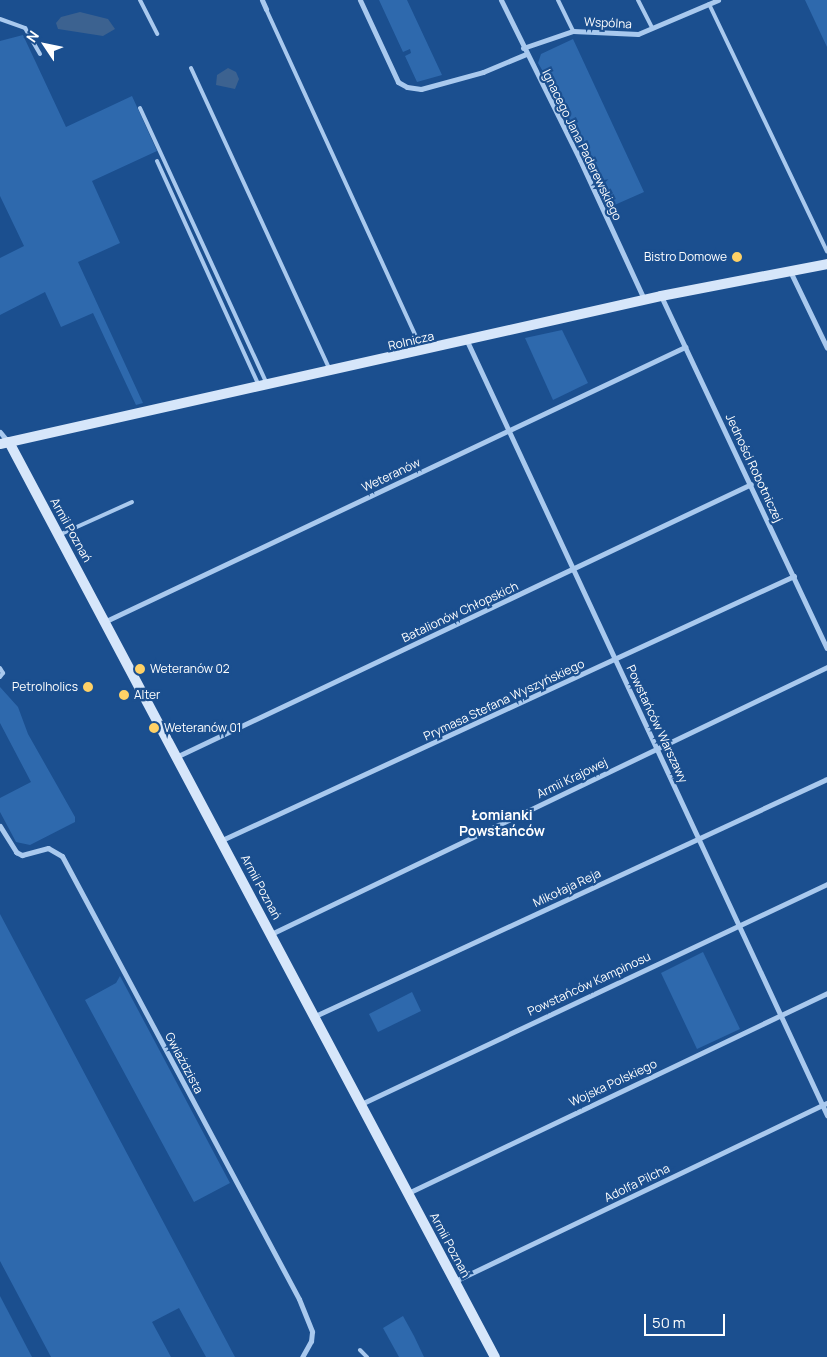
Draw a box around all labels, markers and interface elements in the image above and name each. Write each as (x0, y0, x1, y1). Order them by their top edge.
street label: Wspólna (584, 15, 632, 31)
north arrow (20, 20, 70, 70)
text: N (21, 27, 43, 46)
street label: Ignacego Jana Paderewskiego (539, 67, 625, 223)
place label: Bistro Domowe (644, 250, 727, 264)
marker: Bistro Domowe (731, 251, 743, 263)
street label: Rolnicza (387, 329, 435, 353)
street label: Jedności Robotniczej (723, 412, 785, 524)
street label: Weteranów (359, 455, 423, 495)
street label: Armii Poznań (47, 495, 95, 565)
street label: Batalionów Chłopskich (400, 579, 520, 645)
street label: Prymasa Stefana Wyszyńskiego (421, 656, 587, 744)
place label: Weteranów 02 (150, 662, 230, 676)
marker: Weteranów 02 (134, 663, 146, 675)
street label: Powstańców Warszawy (623, 663, 691, 785)
place label: Petrolholics (12, 680, 78, 694)
marker: Petrolholics (82, 681, 94, 693)
place label: Alter (134, 688, 160, 702)
marker: Alter (118, 689, 130, 701)
place label: Weteranów 01 (164, 721, 241, 735)
marker: Weteranów 01 (148, 722, 160, 734)
street label: Armii Krajowej (534, 755, 610, 801)
district label: Łomianki Powstańców (459, 807, 545, 840)
street label: Armii Poznań (238, 852, 284, 922)
street label: Mikołaja Reja (531, 866, 603, 910)
street label: Powstańców Kampinosu (525, 949, 653, 1019)
street label: Gwiaździsta (162, 1030, 206, 1096)
street label: Wojska Polskiego (567, 1056, 659, 1110)
street label: Adolfa Pilcha (602, 1161, 672, 1205)
street label: Armii Poznań (427, 1210, 473, 1280)
scale bar (647, 1304, 728, 1336)
text: 50 m (652, 1312, 686, 1333)

